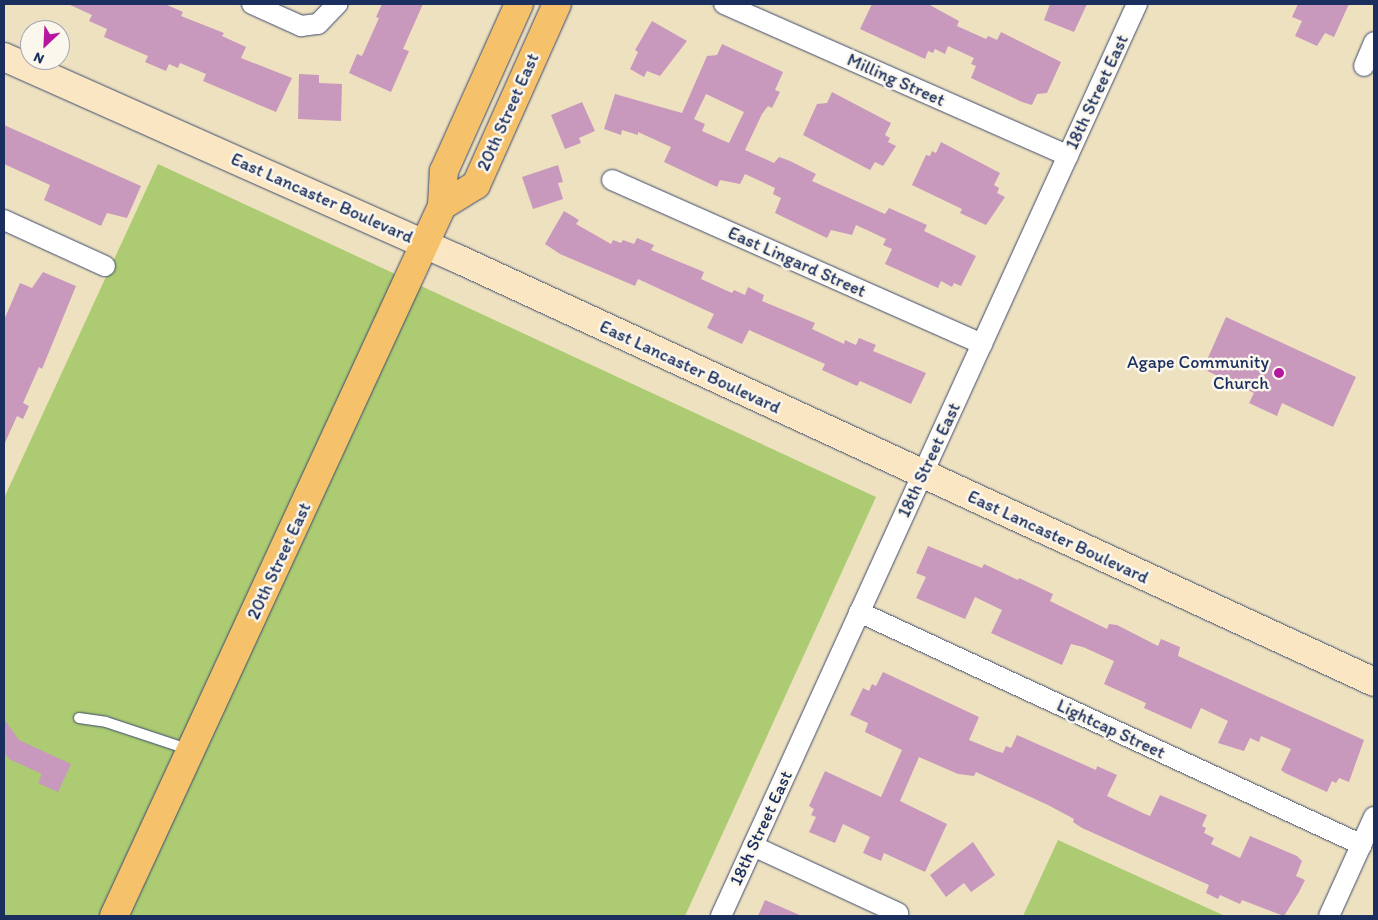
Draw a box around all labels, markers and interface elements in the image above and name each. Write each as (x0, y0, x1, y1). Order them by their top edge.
north arrow (20, 20, 70, 70)
street label: 18th Street East (1061, 31, 1133, 153)
text: N (31, 48, 47, 68)
street label: Milling Street (844, 49, 948, 111)
street label: 20th Street East (472, 50, 544, 174)
street label: East Lancaster Boulevard (227, 148, 417, 248)
street label: East Lingard Street (725, 222, 869, 302)
street label: East Lancaster Boulevard (596, 315, 784, 419)
place label: Agape Community Church (1127, 352, 1269, 394)
marker: Agape Community Church (1273, 367, 1285, 379)
street label: 18th Street East (893, 399, 965, 521)
street label: East Lancaster Boulevard (964, 485, 1152, 589)
street label: 20th Street East (243, 499, 315, 623)
street label: Lightcap Street (1054, 695, 1168, 763)
street label: 18th Street East (725, 767, 797, 889)

